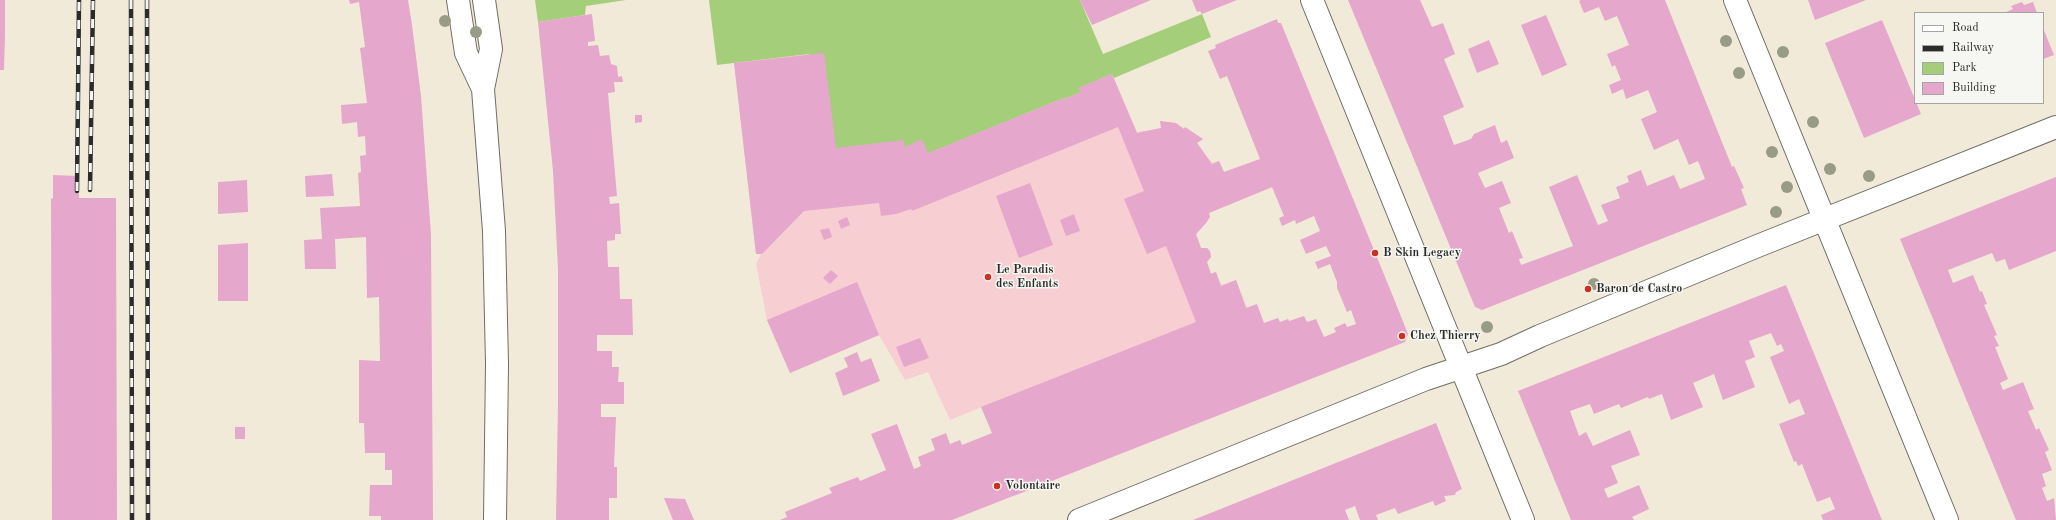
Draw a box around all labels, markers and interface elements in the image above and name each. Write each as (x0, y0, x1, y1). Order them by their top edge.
legend (1914, 12, 2044, 104)
text: Road (1952, 22, 1979, 34)
text: Railway (1952, 42, 1994, 54)
text: Park (1952, 62, 1977, 74)
text: Building (1952, 82, 1996, 94)
place label: B Skin Legacy (1383, 246, 1461, 260)
marker: B Skin Legacy (1370, 248, 1380, 258)
place label: Le Paradis des Enfants (996, 263, 1058, 291)
marker: Le Paradis des Enfants (983, 272, 993, 282)
place label: Baron de Castro (1596, 282, 1682, 296)
marker: Baron de Castro (1583, 284, 1593, 294)
place label: Chez Thierry (1410, 329, 1480, 343)
marker: Chez Thierry (1397, 331, 1407, 341)
place label: Volontaire (1005, 479, 1060, 493)
marker: Volontaire (992, 481, 1002, 491)

